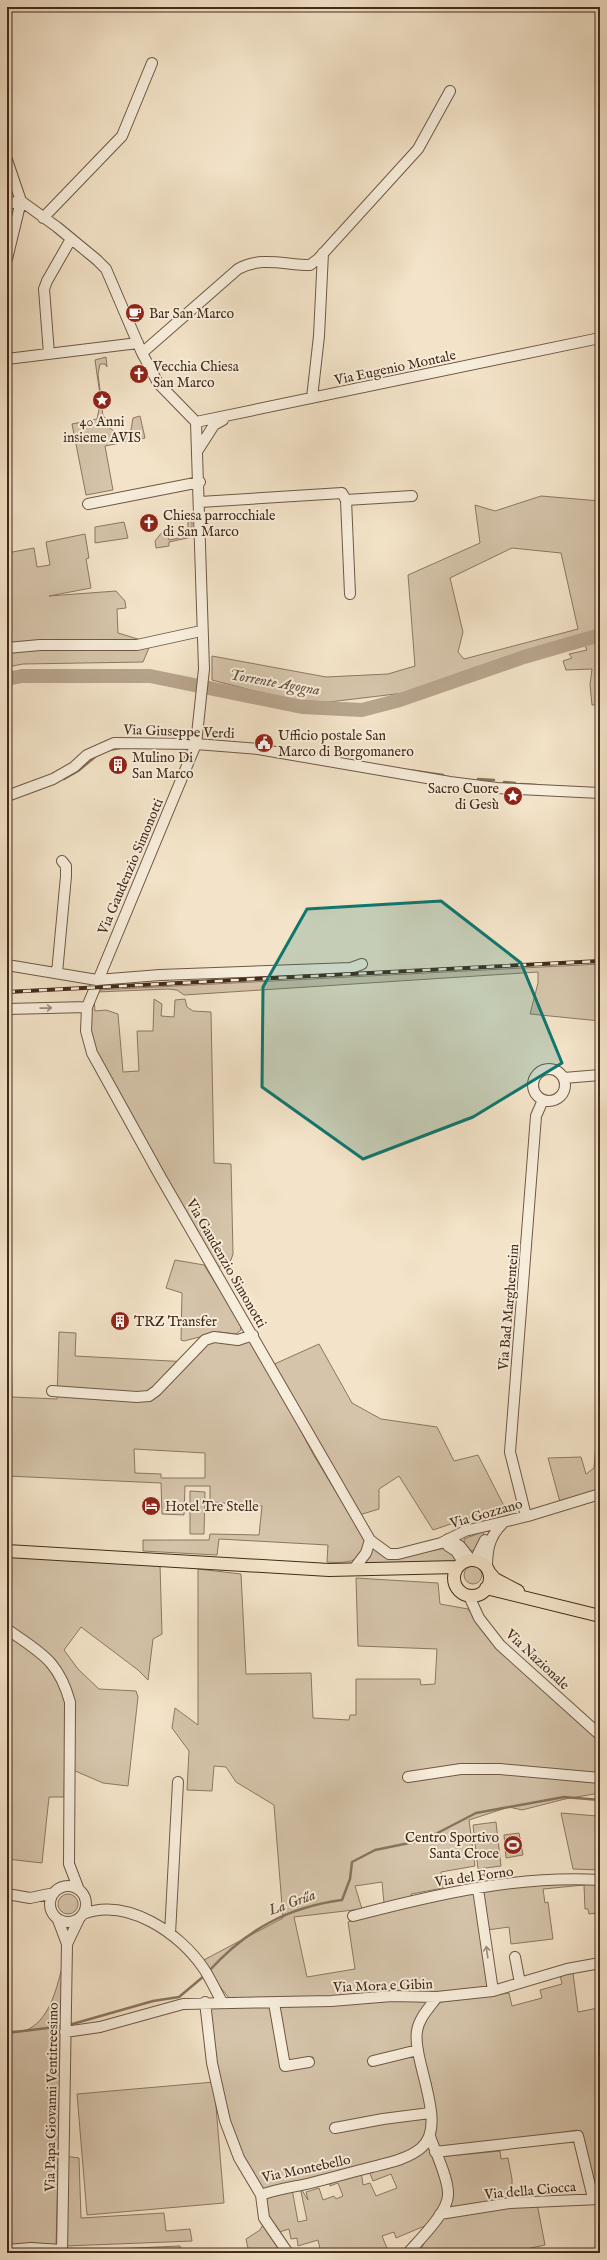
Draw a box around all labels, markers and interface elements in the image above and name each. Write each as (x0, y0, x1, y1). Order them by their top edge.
cafe icon: Bar San Marco (124, 302, 146, 324)
place label: Bar San Marco (149, 305, 235, 323)
street label: Via Eugenio Montale (332, 346, 458, 390)
place label: Vecchia Chiesa San Marco (152, 358, 240, 392)
church icon: Vecchia Chiesa San Marco (128, 363, 150, 385)
place icon: 40 Anni insieme AVIS (91, 389, 113, 411)
place label: 40 Anni insieme AVIS (63, 413, 141, 447)
place label: Chiesa parrocchiale di San Marco (163, 507, 276, 541)
church icon: Chiesa parrocchiale di San Marco (138, 512, 160, 534)
water label: Torrente Agogna (228, 665, 322, 701)
street label: Via Giuseppe Verdi (122, 721, 235, 743)
place label: Ufficio postale San Marco di Borgomanero (278, 727, 414, 761)
public building icon: Ufficio postale San Marco di Borgomanero (253, 732, 275, 754)
place label: Mulino Di San Marco (132, 749, 194, 783)
building icon: Mulino Di San Marco (107, 754, 129, 776)
place label: Sacro Cuore di Gesù (428, 780, 500, 814)
place icon: Sacro Cuore di Gesù (502, 785, 524, 807)
street label: Via Gaudenzio Simonotti (94, 795, 168, 938)
one-way arrow (39, 1004, 52, 1012)
street label: Via Gaudenzio Simonotti (181, 1195, 271, 1331)
street label: Via Bad Marghenteim (494, 1243, 524, 1372)
building icon: TRZ Transfer (109, 1310, 131, 1332)
place label: TRZ Transfer (134, 1313, 217, 1331)
hotel icon: Hotel Tre Stelle (140, 1495, 162, 1517)
street label: Via Gozzano (447, 1495, 525, 1533)
place label: Hotel Tre Stelle (165, 1498, 259, 1516)
street label: Via Nazionale (501, 1625, 574, 1694)
place label: Centro Sportivo Santa Croce (405, 1829, 500, 1863)
sports icon: Centro Sportivo Santa Croce (502, 1834, 524, 1856)
street label: Via del Forno (433, 1863, 515, 1892)
water label: La Grűa (265, 1885, 319, 1920)
one-way arrow (483, 1946, 491, 1959)
street label: Via Mora e Gibin (332, 1975, 434, 1997)
street label: Via Papa Giovanni Ventitreesimo (41, 2002, 63, 2193)
street label: Via Montebello (259, 2151, 353, 2187)
street label: Via della Ciocca (483, 2178, 578, 2204)

